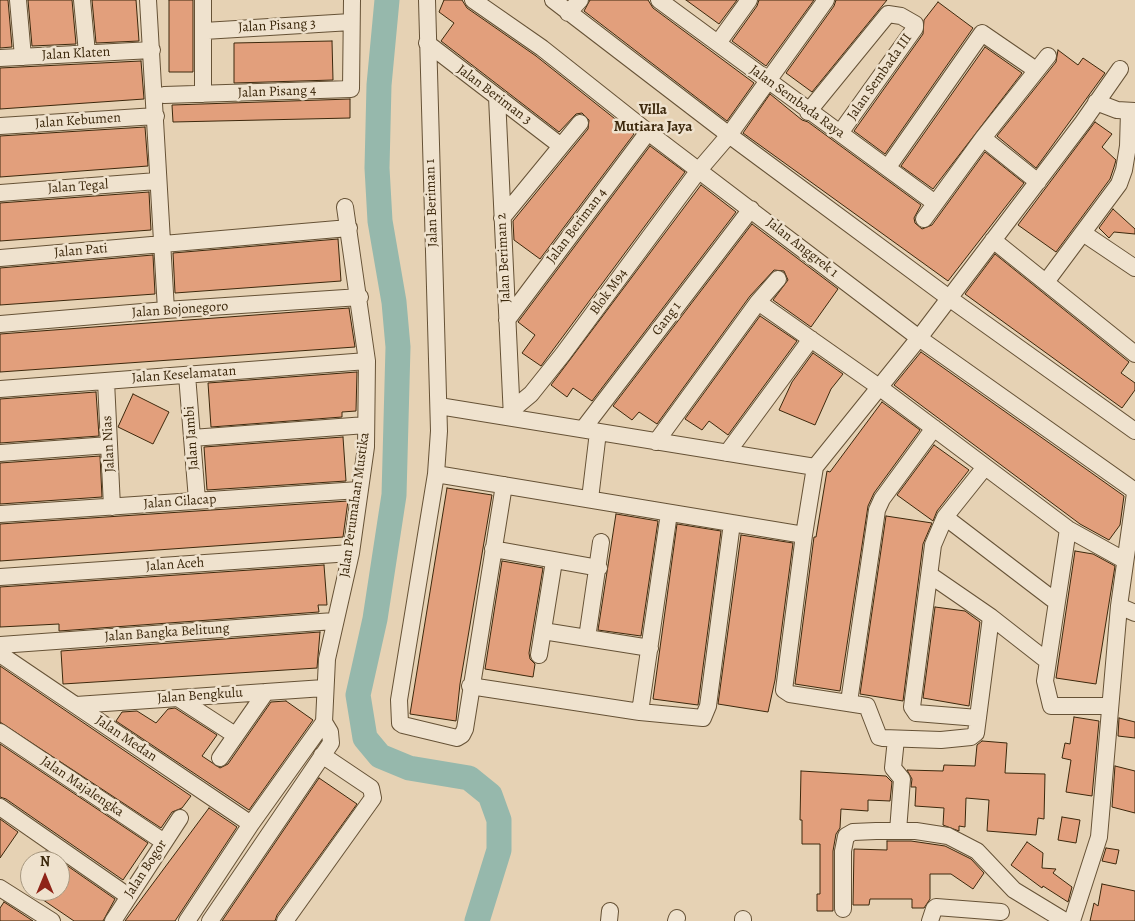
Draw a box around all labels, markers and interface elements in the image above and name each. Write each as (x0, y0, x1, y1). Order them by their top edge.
street label: Jalan Pisang 3 (238, 16, 316, 36)
street label: Jalan Sembada III (844, 31, 916, 123)
street label: Jalan Klaten (41, 44, 111, 64)
street label: Jalan Beriman 3 (453, 61, 535, 129)
street label: Jalan Sembada Raya (746, 62, 848, 142)
street label: Jalan Pisang 4 (237, 82, 317, 102)
district label: Villa Mutiara Jaya (614, 101, 692, 136)
street label: Jalan Kebumen (35, 110, 121, 132)
street label: Jalan Beriman 1 (422, 159, 442, 247)
street label: Jalan Tegal (47, 177, 109, 197)
street label: Jalan Beriman 4 (543, 185, 611, 267)
street label: Jalan Beriman 2 (493, 213, 515, 303)
street label: Jalan Anggrek 1 (763, 215, 841, 281)
street label: Jalan Pati (54, 240, 108, 262)
street label: Blok M94 (587, 266, 631, 318)
street label: Jalan Bojonegoro (131, 298, 229, 322)
street label: Gang 1 (649, 299, 685, 339)
street label: Jalan Keselamatan (131, 363, 237, 387)
street label: Jalan Jambi (181, 405, 203, 471)
street label: Jalan Nias (99, 415, 119, 473)
street label: Jalan Perumahan Mustika (336, 431, 374, 579)
street label: Jalan Cilacap (143, 491, 217, 513)
street label: Jalan Aceh (145, 555, 205, 575)
street label: Jalan Bangka Belitung (104, 620, 230, 646)
street label: Jalan Bengkulu (157, 685, 243, 707)
street label: Jalan Medan (92, 712, 160, 766)
street label: Jalan Majalengka (37, 753, 127, 821)
street label: Jalan Bogor (121, 837, 171, 901)
north arrow (20, 851, 70, 901)
text: N (40, 852, 50, 871)

